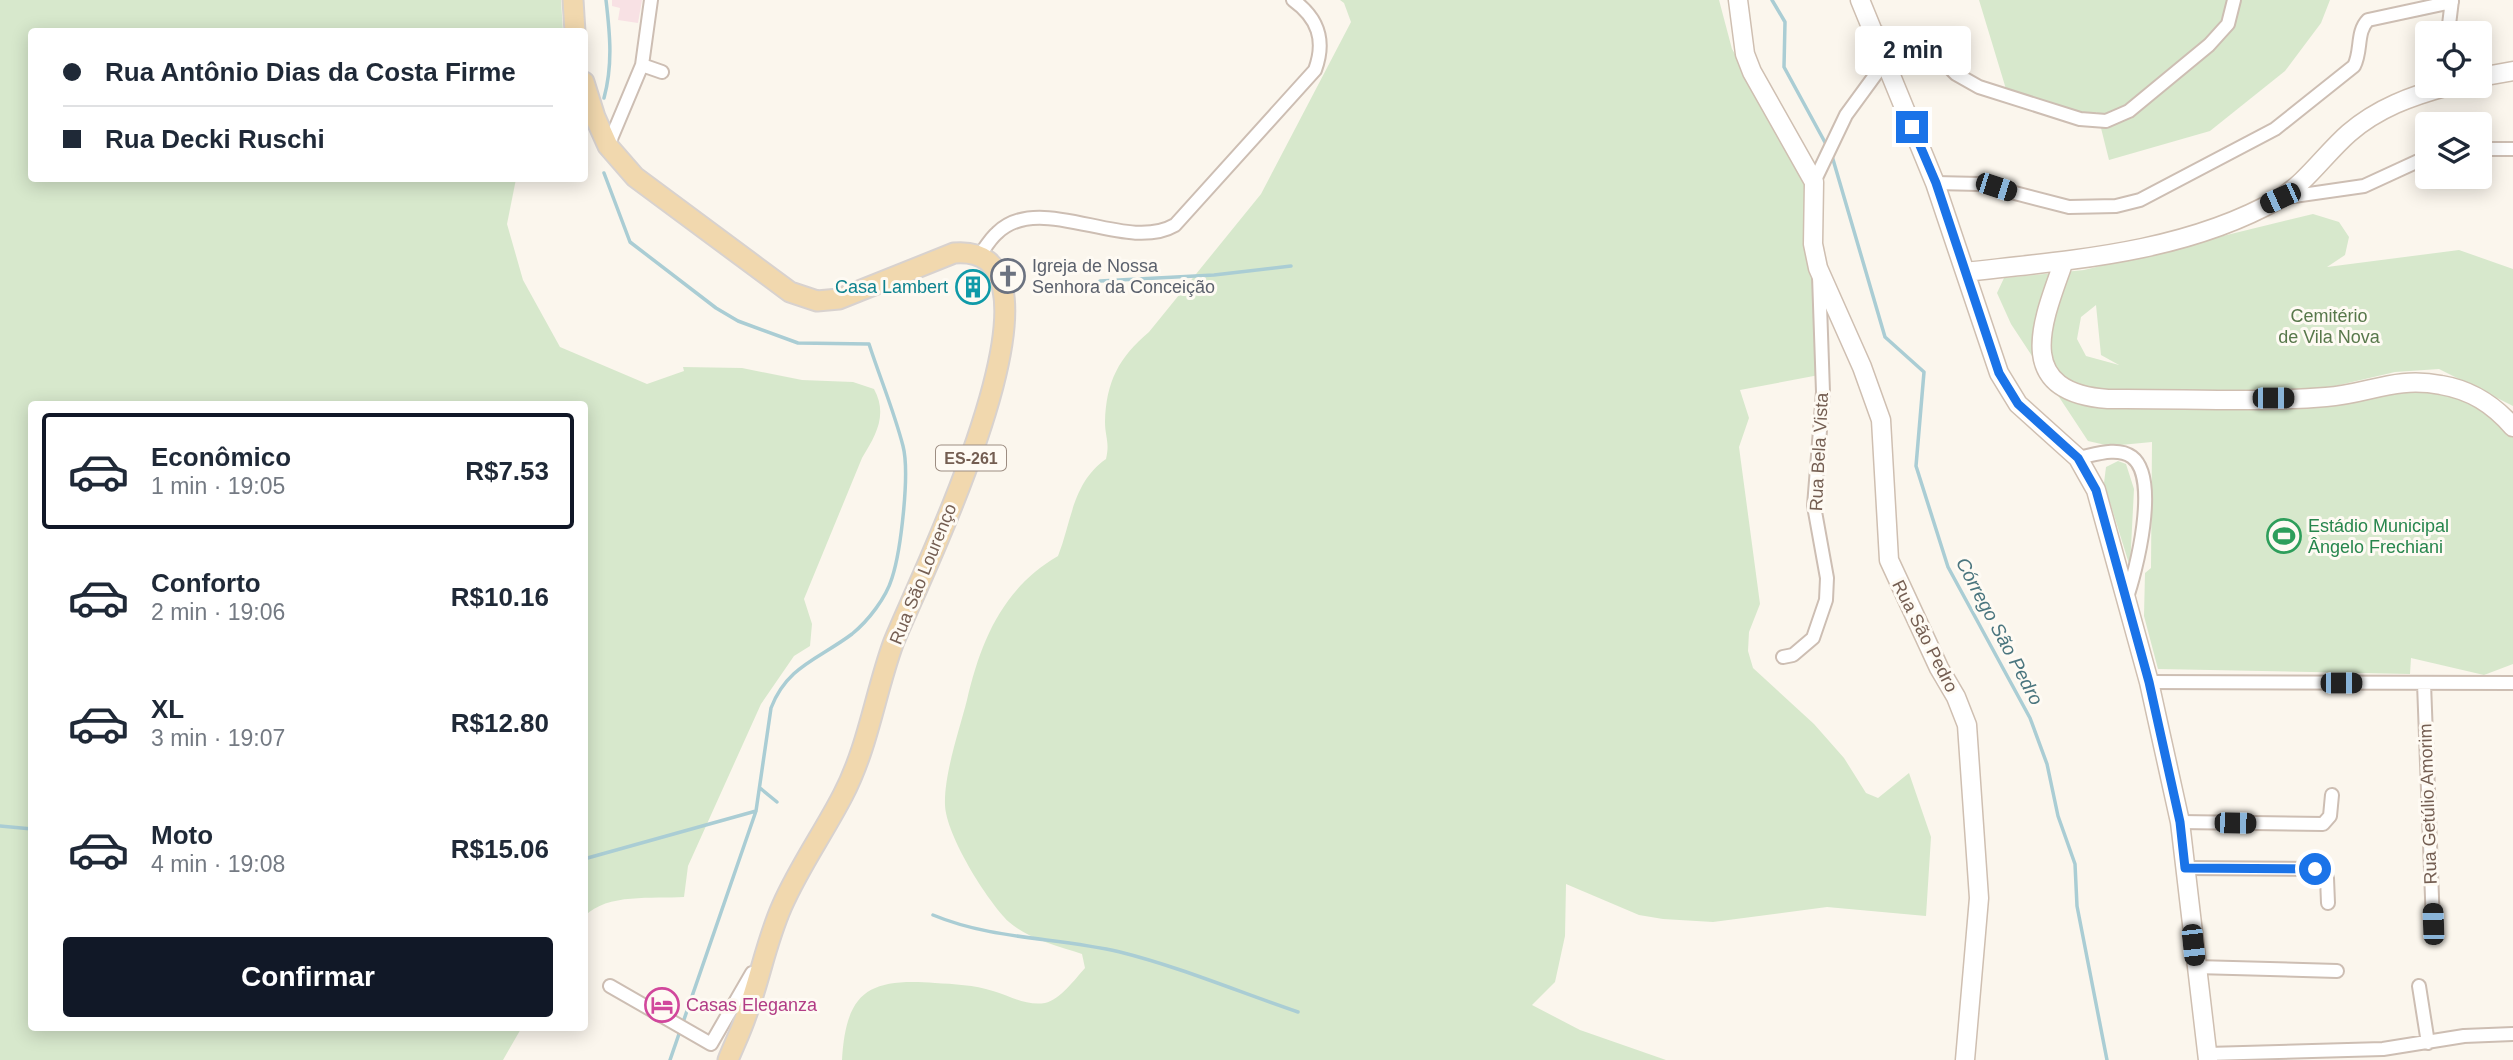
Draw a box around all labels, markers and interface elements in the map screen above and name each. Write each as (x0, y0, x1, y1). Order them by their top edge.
map controls (2415, 21, 2492, 189)
button: locate (2415, 21, 2492, 98)
callout: 2 min (1854, 25, 1970, 74)
text: 2 min (1883, 37, 1943, 63)
text: Rua Antônio Dias da Costa Firme (105, 57, 516, 87)
route end (1896, 111, 1928, 143)
button: layers (2415, 112, 2492, 189)
text: Rua Decki Ruschi (105, 124, 325, 154)
car (1973, 171, 2020, 203)
car (2257, 180, 2304, 216)
place label: Igreja de Nossa Senhora da Conceição (1032, 256, 1215, 297)
church icon: Igreja de Nossa Senhora da Conceição (989, 257, 1027, 295)
building icon: Casa Lambert (954, 268, 992, 306)
place label: Casa Lambert (835, 277, 948, 297)
park label: Cemitério de Vila Nova (2278, 306, 2381, 347)
car (2253, 388, 2295, 409)
street label: Rua Bela Vista (1806, 391, 1832, 512)
icon: car (67, 440, 130, 503)
text: Econômico (151, 442, 291, 472)
road number: ES-261 (936, 446, 1006, 471)
text: R$7.53 (465, 456, 549, 486)
text: 1 min · 19:05 (151, 473, 285, 499)
street label: Rua São Lourenço (886, 501, 960, 647)
place label: Estádio Municipal Ângelo Frechiani (2308, 516, 2449, 557)
sports icon: Estádio Municipal Ângelo Frechiani (2265, 517, 2303, 555)
water label: Córrego São Pedro (1952, 554, 2047, 708)
icon: car (67, 566, 130, 629)
text: Conforto (151, 568, 261, 598)
street label: Rua São Pedro (1888, 577, 1962, 695)
text: R$10.16 (451, 582, 549, 612)
text: 2 min · 19:06 (151, 599, 285, 625)
car (2321, 673, 2363, 694)
icon: car (67, 692, 130, 755)
text: XL (151, 694, 184, 724)
text: R$12.80 (451, 708, 549, 738)
street label: Rua Getúlio Amorim (2415, 723, 2441, 885)
text: 3 min · 19:07 (151, 725, 285, 751)
car (2214, 812, 2257, 834)
icon: car (67, 818, 130, 881)
text: Moto (151, 820, 213, 850)
text: R$15.06 (451, 834, 549, 864)
text: 4 min · 19:08 (151, 851, 285, 877)
route start (2299, 853, 2331, 885)
car (2422, 903, 2445, 945)
car (2181, 923, 2206, 967)
button: Confirmar (63, 937, 553, 1017)
hotel icon: Casas Eleganza (643, 986, 681, 1024)
place label: Casas Eleganza (686, 995, 818, 1015)

